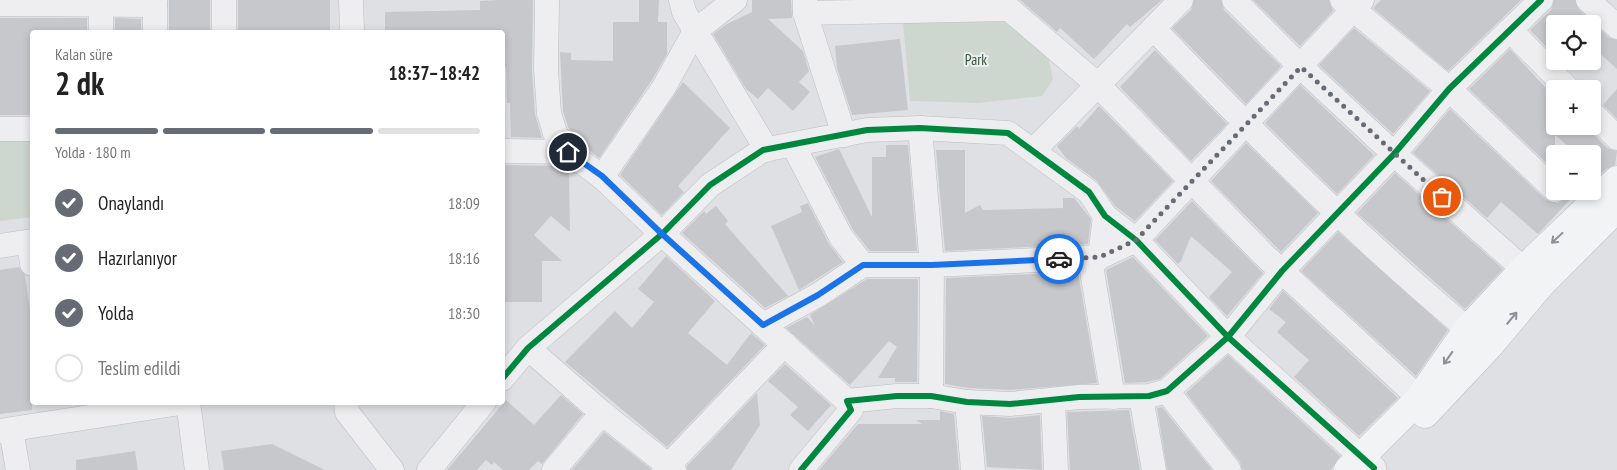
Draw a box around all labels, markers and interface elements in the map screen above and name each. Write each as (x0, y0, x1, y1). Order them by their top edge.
map controls (1546, 15, 1601, 200)
button: locate (1546, 15, 1601, 70)
text: Kalan süre (55, 44, 113, 64)
park label: Park (965, 50, 987, 69)
text: 18:37–18:42 (388, 61, 480, 85)
text: 2 dk (55, 62, 104, 104)
button: + (1546, 80, 1601, 135)
pin (547, 131, 589, 173)
icon: home (554, 138, 582, 166)
text: Yolda · 180 m (55, 142, 131, 162)
button: − (1546, 145, 1601, 200)
pin (1421, 176, 1463, 218)
icon: bag (1428, 183, 1456, 211)
icon: check (55, 189, 83, 217)
text: Onaylandı (98, 191, 164, 215)
text: 18:09 (448, 193, 480, 213)
one-way arrow (1551, 232, 1564, 244)
courier (1034, 234, 1084, 284)
icon: check (55, 244, 83, 272)
icon: car (1045, 245, 1073, 273)
text: Hazırlanıyor (98, 246, 177, 270)
text: 18:16 (448, 248, 480, 268)
icon: check (55, 299, 83, 327)
text: Yolda (98, 301, 134, 325)
text: 18:30 (448, 303, 480, 323)
one-way arrow (1507, 312, 1518, 325)
one-way arrow (1443, 351, 1453, 365)
text: Teslim edildi (98, 356, 181, 380)

